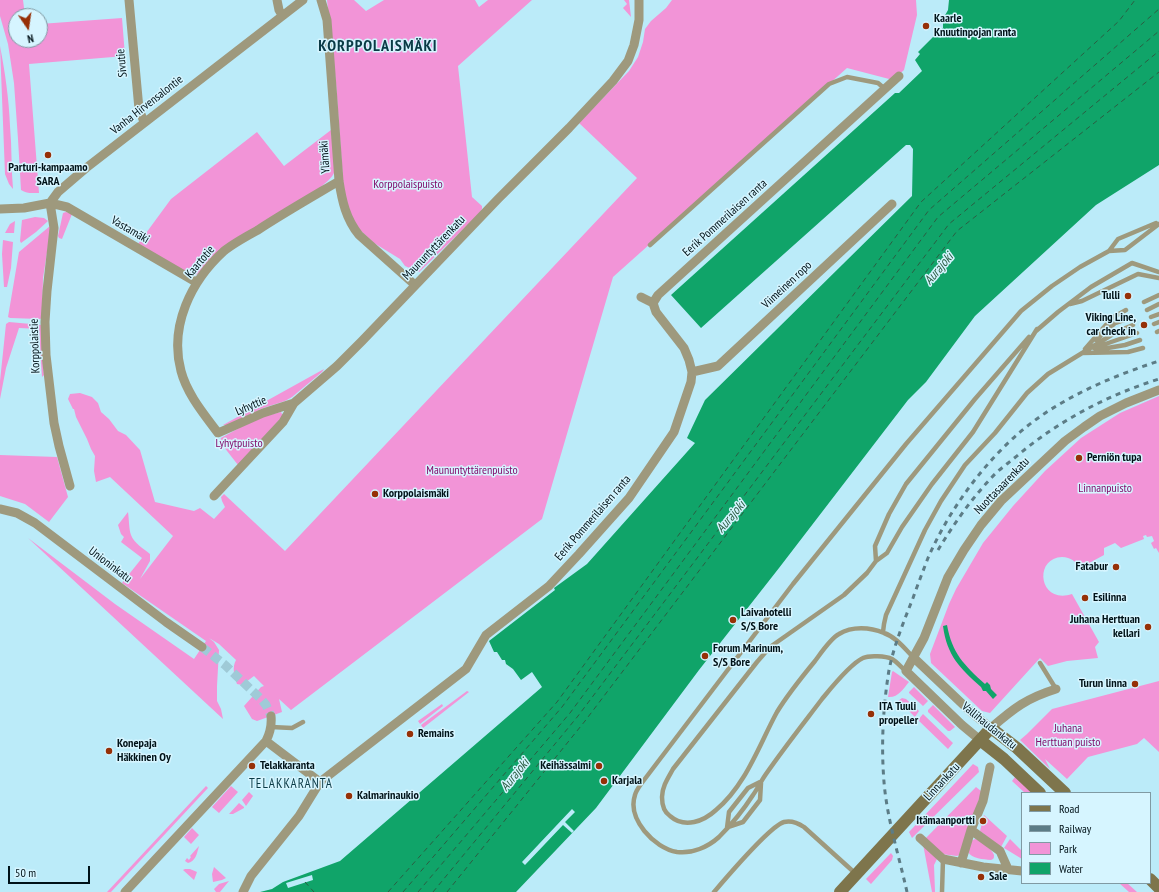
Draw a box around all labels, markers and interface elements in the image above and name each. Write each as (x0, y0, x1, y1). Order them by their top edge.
north arrow (8, 8, 48, 48)
place label: Kaarle Knuutinpojan ranta (934, 12, 1016, 40)
marker: Kaarle Knuutinpojan ranta (921, 21, 931, 31)
text: N (26, 31, 35, 46)
district label: KORPPOLAISMÄKI (318, 36, 438, 56)
street label: Sivutie (114, 48, 130, 78)
street label: Vanha Hirvensalontie (108, 72, 186, 138)
street label: Ylämäki (317, 140, 333, 174)
marker: Parturi-kampaamo SARA (43, 150, 53, 160)
place label: Parturi-kampaamo SARA (8, 161, 88, 189)
street label: Eerik Pommerilaisen ranta (680, 176, 770, 260)
park label: Korppolaispuisto (373, 178, 443, 192)
street label: Vastamäki (108, 213, 152, 247)
street label: Maununtyttärenkatu (400, 213, 468, 283)
street label: Kaartotie (182, 243, 218, 281)
water label: Aurajoki (921, 250, 957, 288)
street label: Viimeinen ropo (759, 258, 815, 312)
place label: Tulli (1101, 289, 1120, 303)
marker: Tulli (1123, 291, 1133, 301)
place label: Viking Line, car check in (1086, 311, 1136, 339)
street label: Korppolaistie (27, 318, 43, 374)
marker: Viking Line, car check in (1139, 320, 1149, 330)
street label: Lyhyttie (233, 393, 269, 419)
park label: Lyhytpuisto (215, 437, 263, 451)
place label: Perniön tupa (1087, 451, 1141, 465)
marker: Perniön tupa (1074, 453, 1084, 463)
street label: Nuottasaarenkatu (971, 455, 1033, 517)
park label: Maununtyttärenpuisto (426, 464, 518, 478)
street label: Eerik Pommerilaisen ranta (552, 472, 634, 564)
park label: Linnanpuisto (1078, 482, 1132, 496)
place label: Korppolaismäki (383, 487, 449, 501)
marker: Korppolaismäki (370, 489, 380, 499)
water label: Aurajoki (713, 498, 749, 536)
street label: Unioninkatu (86, 544, 134, 586)
place label: Fatabur (1075, 560, 1108, 574)
marker: Fatabur (1111, 562, 1121, 572)
place label: Esilinna (1093, 591, 1126, 605)
marker: Esilinna (1080, 593, 1090, 603)
place label: Laivahotelli S/S Bore (741, 606, 791, 634)
place label: Juhana Herttuan kellari (1070, 613, 1140, 641)
marker: Laivahotelli S/S Bore (728, 615, 738, 625)
marker: Juhana Herttuan kellari (1143, 622, 1153, 632)
place label: Forum Marinum, S/S Bore (713, 642, 783, 670)
marker: Forum Marinum, S/S Bore (700, 651, 710, 661)
place label: Turun linna (1079, 677, 1127, 691)
marker: Turun linna (1130, 679, 1140, 689)
street label: Vallihaudankatu (959, 699, 1019, 753)
place label: ITA Tuuli propeller (879, 700, 918, 728)
marker: ITA Tuuli propeller (866, 709, 876, 719)
park label: Juhana Herttuan puisto (1036, 722, 1100, 750)
place label: Remains (418, 727, 454, 741)
marker: Remains (405, 729, 415, 739)
place label: Konepaja Häkkinen Oy (117, 737, 171, 765)
marker: Konepaja Häkkinen Oy (104, 746, 114, 756)
water label: Aurajoki (497, 756, 533, 794)
place label: Telakkaranta (260, 759, 315, 773)
place label: Keihässalmi (540, 759, 591, 773)
street label: Linnankatu (921, 760, 963, 804)
marker: Telakkaranta (247, 761, 257, 771)
marker: Keihässalmi (594, 761, 604, 771)
place label: Karjala (612, 774, 642, 788)
district label: TELAKKARANTA (249, 776, 333, 792)
marker: Karjala (599, 776, 609, 786)
place label: Kalmarinaukio (357, 789, 419, 803)
marker: Kalmarinaukio (344, 791, 354, 801)
legend (1021, 792, 1151, 884)
text: Road (1059, 801, 1079, 816)
place label: Itämaanportti (916, 814, 975, 828)
marker: Itämaanportti (978, 816, 988, 826)
text: Railway (1059, 821, 1091, 836)
text: Park (1059, 841, 1077, 856)
scale bar (10, 858, 92, 884)
text: Water (1059, 861, 1083, 876)
text: 50 m (15, 865, 36, 880)
place label: Sale (989, 870, 1007, 884)
marker: Sale (976, 872, 986, 882)

